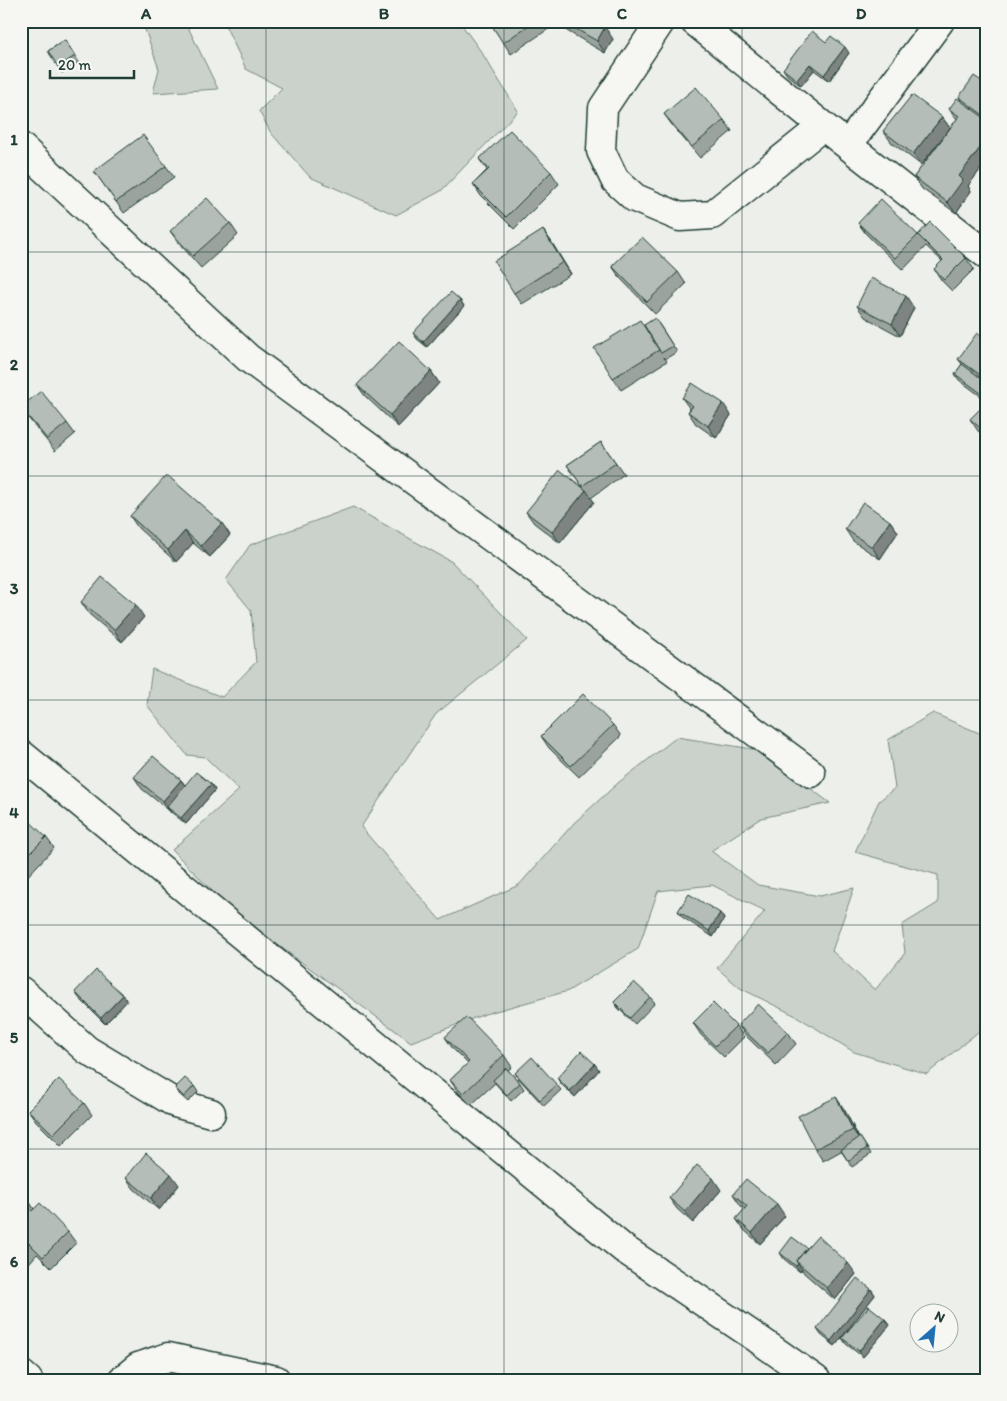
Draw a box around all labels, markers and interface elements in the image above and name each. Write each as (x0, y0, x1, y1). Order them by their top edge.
text: A (140, 4, 152, 23)
text: B (379, 4, 390, 23)
text: C (617, 4, 628, 23)
text: D (856, 4, 867, 23)
scale bar (50, 48, 134, 80)
text: 20 m (58, 56, 92, 74)
text: 1 (10, 130, 18, 149)
text: 2 (10, 355, 19, 374)
text: 3 (10, 579, 19, 598)
text: 4 (9, 803, 19, 822)
text: 5 (10, 1028, 19, 1047)
text: 6 (10, 1252, 19, 1271)
north arrow (910, 1304, 960, 1354)
text: N (932, 1307, 948, 1327)

